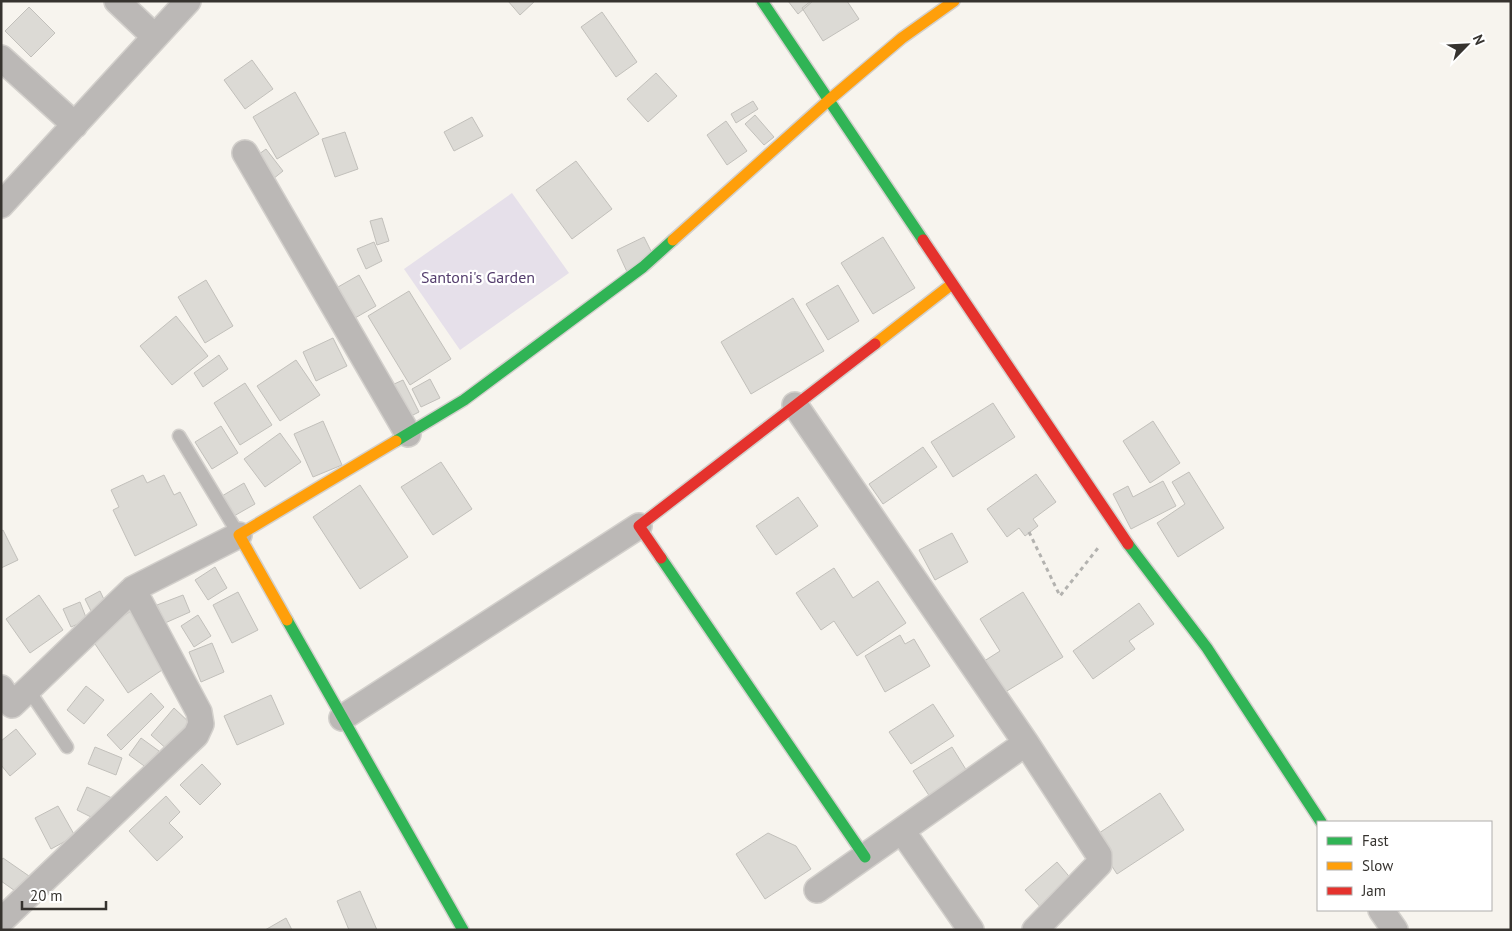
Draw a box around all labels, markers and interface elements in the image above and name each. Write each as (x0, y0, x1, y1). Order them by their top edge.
north arrow (1442, 20, 1492, 70)
text: N (1469, 32, 1489, 48)
park label: Santoni's Garden (421, 267, 535, 287)
legend (1317, 821, 1492, 911)
text: Fast (1362, 831, 1389, 850)
text: Slow (1362, 856, 1393, 875)
scale bar (22, 878, 106, 910)
text: Jam (1361, 881, 1386, 900)
text: 20 m (30, 886, 63, 905)

